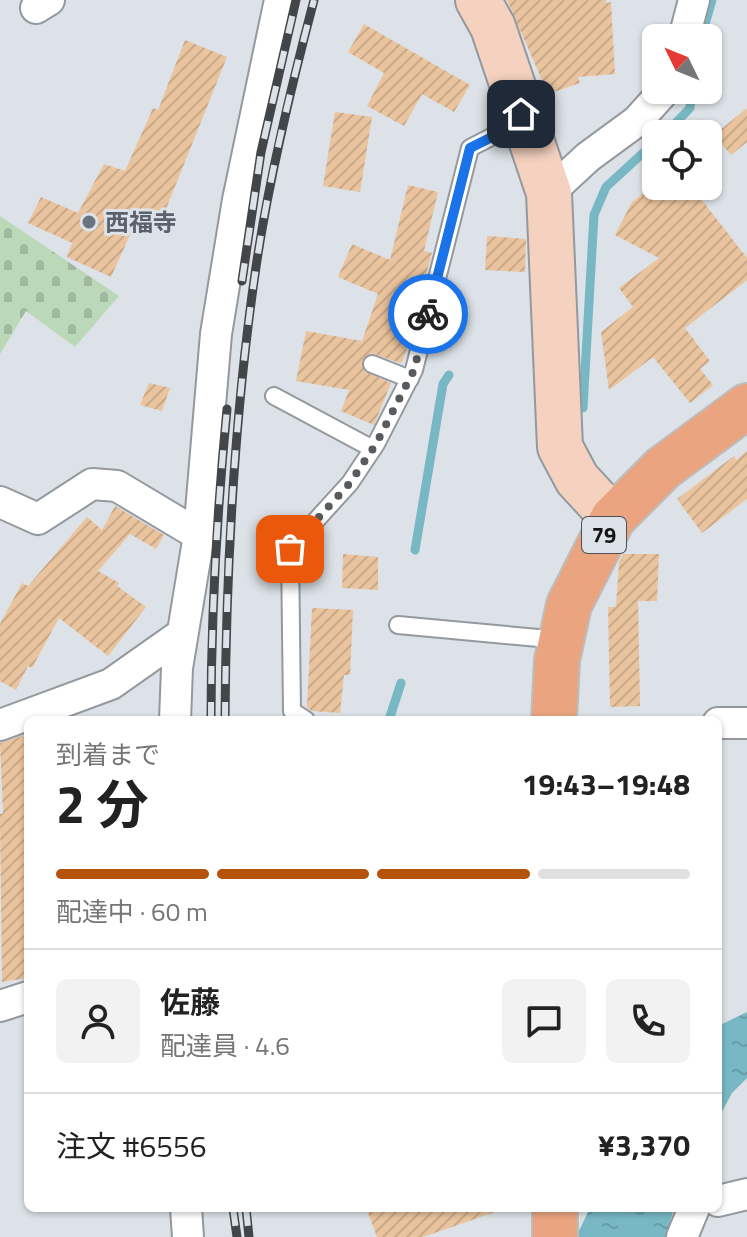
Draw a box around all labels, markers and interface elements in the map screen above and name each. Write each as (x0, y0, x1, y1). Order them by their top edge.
north arrow (642, 24, 722, 104)
map controls (642, 24, 722, 200)
pin (487, 80, 555, 148)
icon: home (499, 92, 543, 136)
button: locate (642, 120, 722, 200)
place label: 西福寺 (105, 204, 177, 240)
marker: 西福寺 (80, 213, 98, 231)
courier (388, 274, 468, 354)
icon: bike (406, 292, 450, 336)
pin (256, 515, 324, 583)
road number: 79 (582, 517, 626, 553)
icon: bag (268, 527, 312, 571)
text: 到着まで (56, 735, 160, 774)
text: 19:43–19:48 (522, 761, 690, 807)
text: 2 分 (56, 764, 149, 843)
text: 配達中 · 60 m (56, 892, 208, 931)
button: person (56, 979, 140, 1063)
text: 佐藤 (160, 979, 220, 1025)
button: chat (502, 979, 586, 1063)
button: phone (606, 979, 690, 1063)
text: 配達員 · 4.6 (160, 1026, 290, 1065)
text: ¥3,370 (598, 1122, 690, 1168)
text: 注文 #6556 (56, 1123, 207, 1169)

